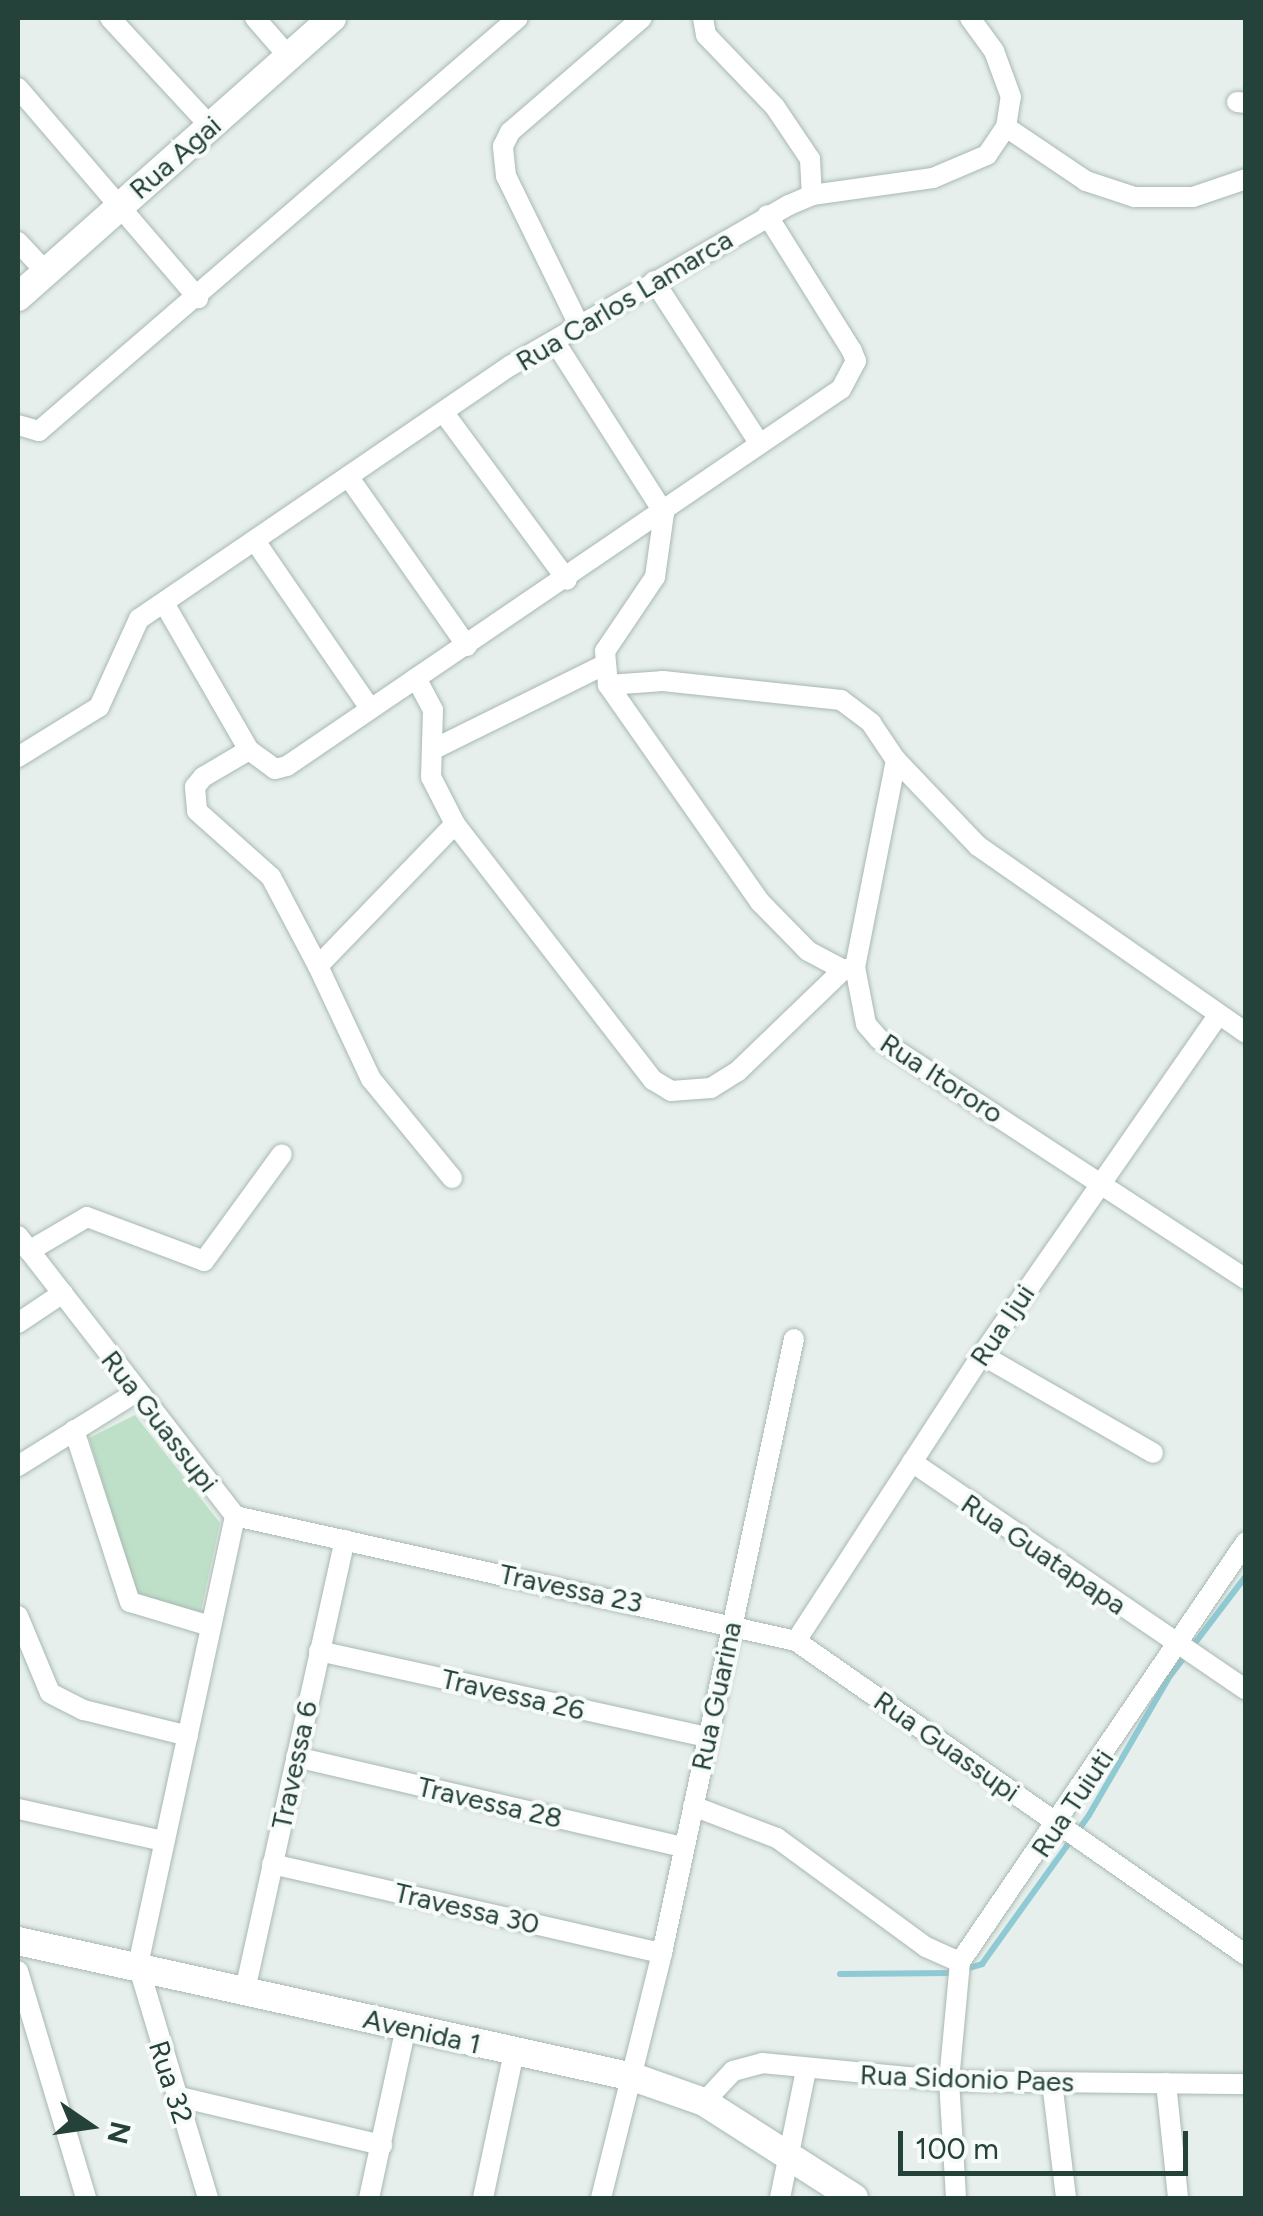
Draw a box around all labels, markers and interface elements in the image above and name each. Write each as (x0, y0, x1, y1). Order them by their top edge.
street label: Rua Agai (122, 108, 228, 206)
street label: Rua Carlos Lamarca (510, 222, 738, 378)
street label: Rua Itororo (874, 1026, 1010, 1130)
street label: Rua Ijui (962, 1278, 1042, 1372)
street label: Rua Guassupi (94, 1344, 226, 1498)
street label: Rua Guatapapa (955, 1486, 1133, 1622)
street label: Travessa 23 (496, 1556, 646, 1620)
street label: Rua Guarina (684, 1618, 748, 1774)
street label: Travessa 26 (438, 1661, 588, 1727)
street label: Rua Guassupi (868, 1683, 1026, 1809)
street label: Travessa 6 (264, 1698, 324, 1832)
street label: Rua Tuiuti (1024, 1742, 1120, 1864)
street label: Travessa 28 (414, 1769, 566, 1835)
street label: Travessa 30 (391, 1875, 543, 1941)
street label: Avenida 1 (360, 2001, 484, 2061)
street label: Rua 32 (142, 2036, 200, 2128)
street label: Rua Sidonio Paes (859, 2057, 1075, 2099)
north arrow (40, 2076, 140, 2176)
scale bar (903, 2111, 1193, 2173)
text: N (100, 2118, 138, 2147)
text: 100 m (915, 2130, 999, 2167)

